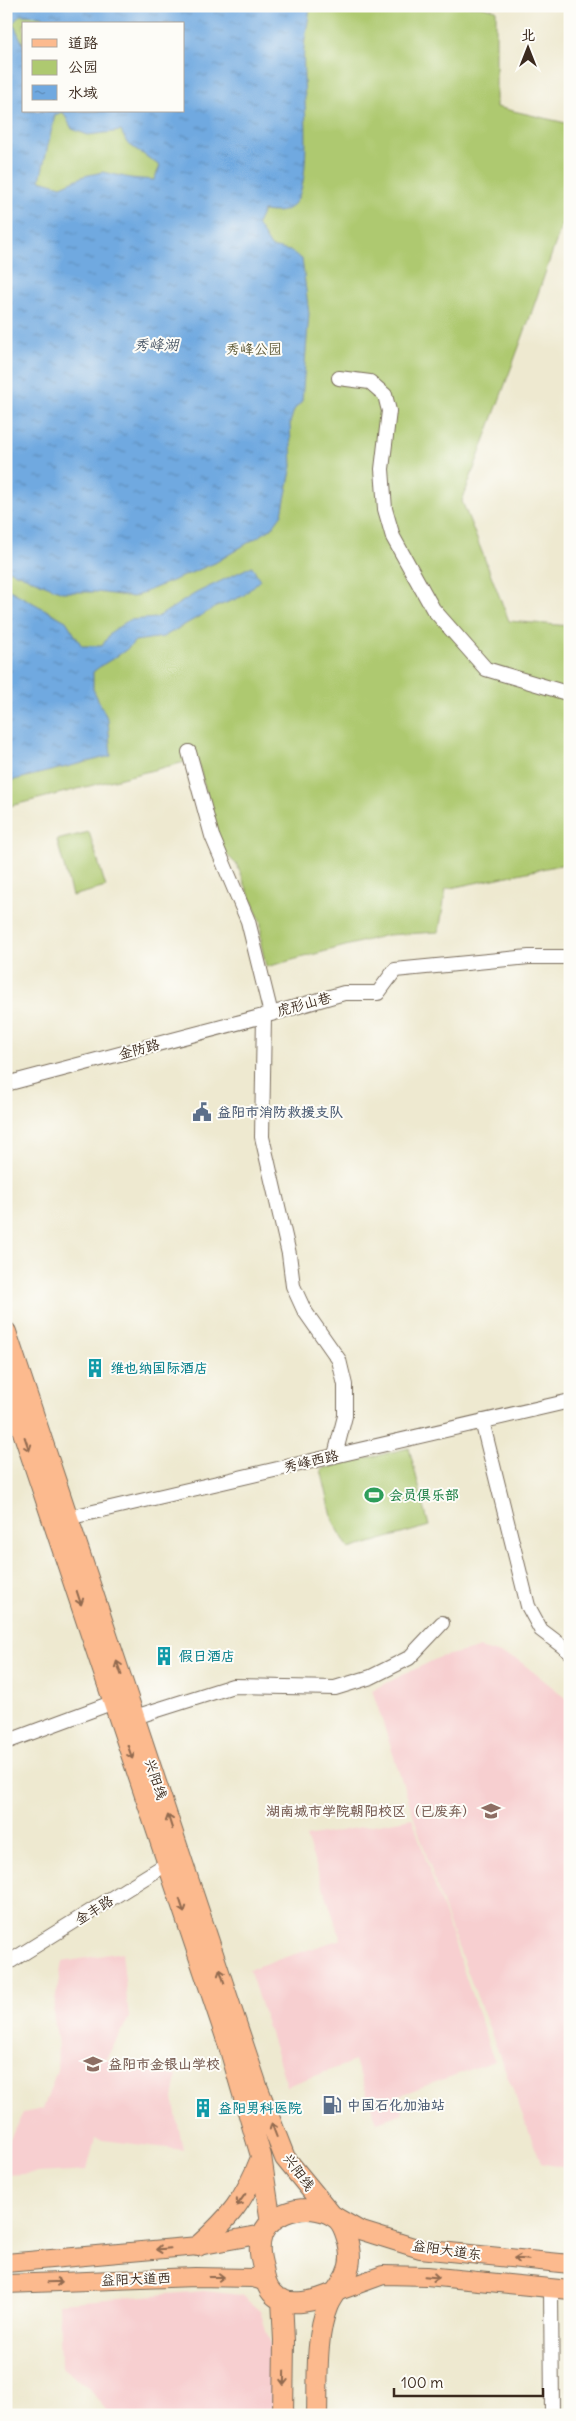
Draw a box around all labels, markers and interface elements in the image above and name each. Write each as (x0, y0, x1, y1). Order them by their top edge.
legend (22, 22, 185, 112)
north arrow (504, 22, 554, 72)
text: 北 (521, 26, 535, 44)
text: 道路 (68, 33, 98, 52)
text: 公园 (68, 57, 98, 76)
text: 水域 (68, 83, 98, 102)
water label: 秀峰湖 (133, 335, 180, 354)
park label: 秀峰公园 (226, 340, 282, 358)
street label: 虎形山巷 (275, 988, 334, 1020)
street label: 金防路 (116, 1035, 162, 1063)
public building icon: 益阳市消防救援支队 (191, 1101, 213, 1123)
place label: 益阳市消防救援支队 (217, 1103, 343, 1121)
building icon: 维也纳国际酒店 (84, 1357, 106, 1379)
place label: 维也纳国际酒店 (110, 1359, 208, 1377)
one-way arrow (23, 1435, 33, 1451)
street label: 秀峰西路 (282, 1446, 340, 1476)
sports icon: 会员俱乐部 (363, 1484, 385, 1506)
place label: 会员俱乐部 (389, 1486, 459, 1504)
one-way arrow (75, 1589, 84, 1605)
building icon: 假日酒店 (153, 1645, 175, 1667)
place label: 假日酒店 (179, 1647, 235, 1665)
one-way arrow (113, 1660, 123, 1676)
one-way arrow (126, 1743, 136, 1759)
street label: 兴阳线 (141, 1756, 171, 1802)
school or university icon: 湖南城市学院朝阳校区（已废弃） (480, 1800, 502, 1822)
place label: 湖南城市学院朝阳校区（已废弃） (266, 1802, 476, 1820)
one-way arrow (165, 1814, 175, 1830)
street label: 金丰路 (71, 1891, 117, 1929)
one-way arrow (178, 1898, 187, 1913)
one-way arrow (217, 1969, 226, 1984)
school or university icon: 益阳市金银山学校 (82, 2053, 104, 2075)
place label: 益阳市金银山学校 (108, 2055, 220, 2073)
fuel station icon: 中国石化加油站 (321, 2094, 343, 2116)
place label: 中国石化加油站 (347, 2096, 445, 2114)
building icon: 益阳男科医院 (192, 2097, 214, 2119)
place label: 益阳男科医院 (218, 2099, 302, 2117)
one-way arrow (269, 2122, 278, 2137)
street label: 兴阳线 (279, 2150, 319, 2194)
one-way arrow (236, 2193, 246, 2207)
street label: 益阳大道东 (411, 2236, 483, 2264)
one-way arrow (155, 2244, 171, 2254)
one-way arrow (514, 2254, 530, 2264)
street label: 益阳大道西 (101, 2269, 171, 2289)
one-way arrow (209, 2272, 225, 2282)
one-way arrow (424, 2272, 440, 2282)
one-way arrow (47, 2278, 63, 2287)
scale bar (394, 2366, 542, 2398)
one-way arrow (279, 2370, 288, 2386)
text: 100 m (401, 2373, 443, 2392)

